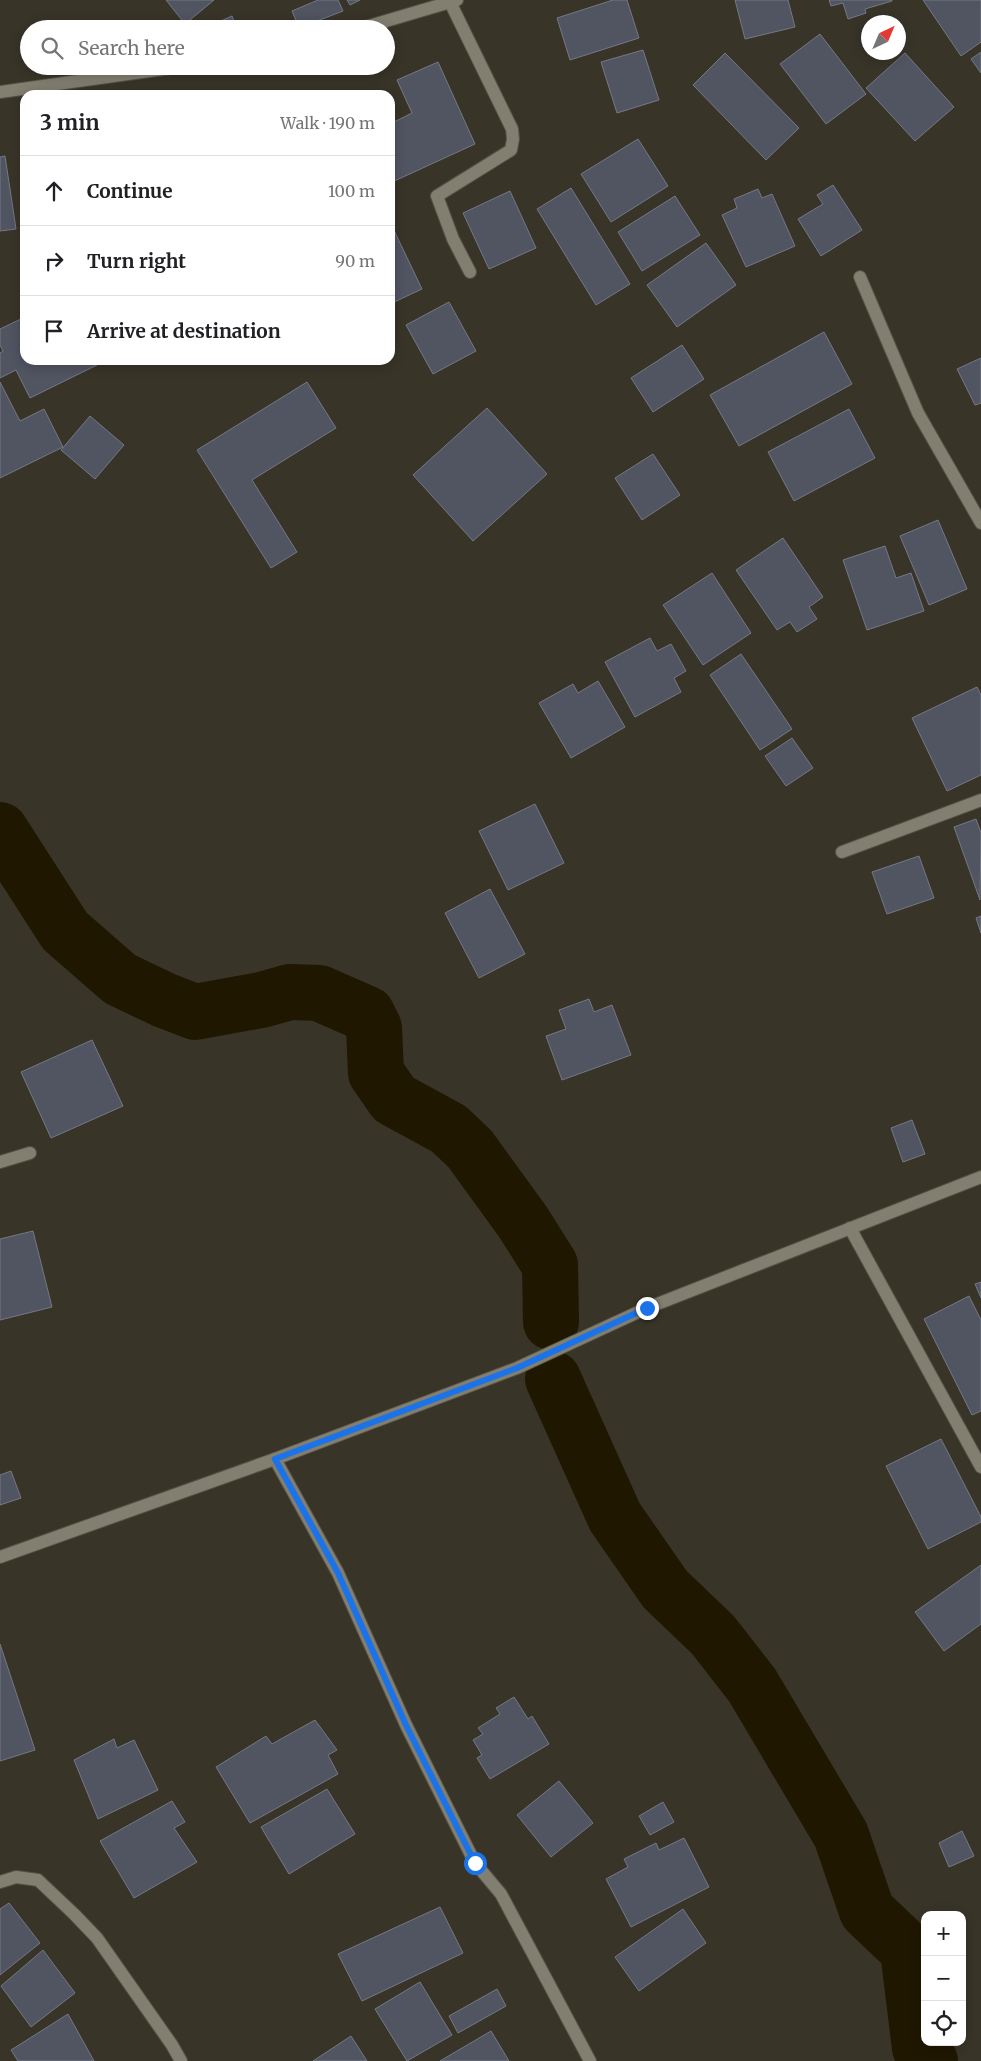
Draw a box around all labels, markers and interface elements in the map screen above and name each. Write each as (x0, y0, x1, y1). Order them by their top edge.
north arrow (861, 15, 906, 60)
search box (20, 20, 395, 75)
icon: search (38, 34, 66, 62)
text: Search here (78, 36, 185, 60)
text: 3 min (40, 109, 99, 136)
text: Walk · 190 m (280, 113, 375, 133)
icon: ahead (40, 177, 68, 205)
text: Continue (87, 179, 173, 203)
text: 100 m (328, 181, 375, 201)
icon: right (40, 247, 68, 275)
text: Turn right (87, 249, 186, 273)
text: 90 m (335, 251, 375, 271)
icon: arrive (40, 317, 68, 345)
text: Arrive at destination (87, 319, 281, 343)
route end (636, 1297, 659, 1320)
route start (464, 1852, 487, 1875)
map controls (921, 1911, 966, 2046)
button: + (921, 1911, 966, 1956)
button: − (921, 1956, 966, 2001)
button: locate (921, 2001, 966, 2046)

